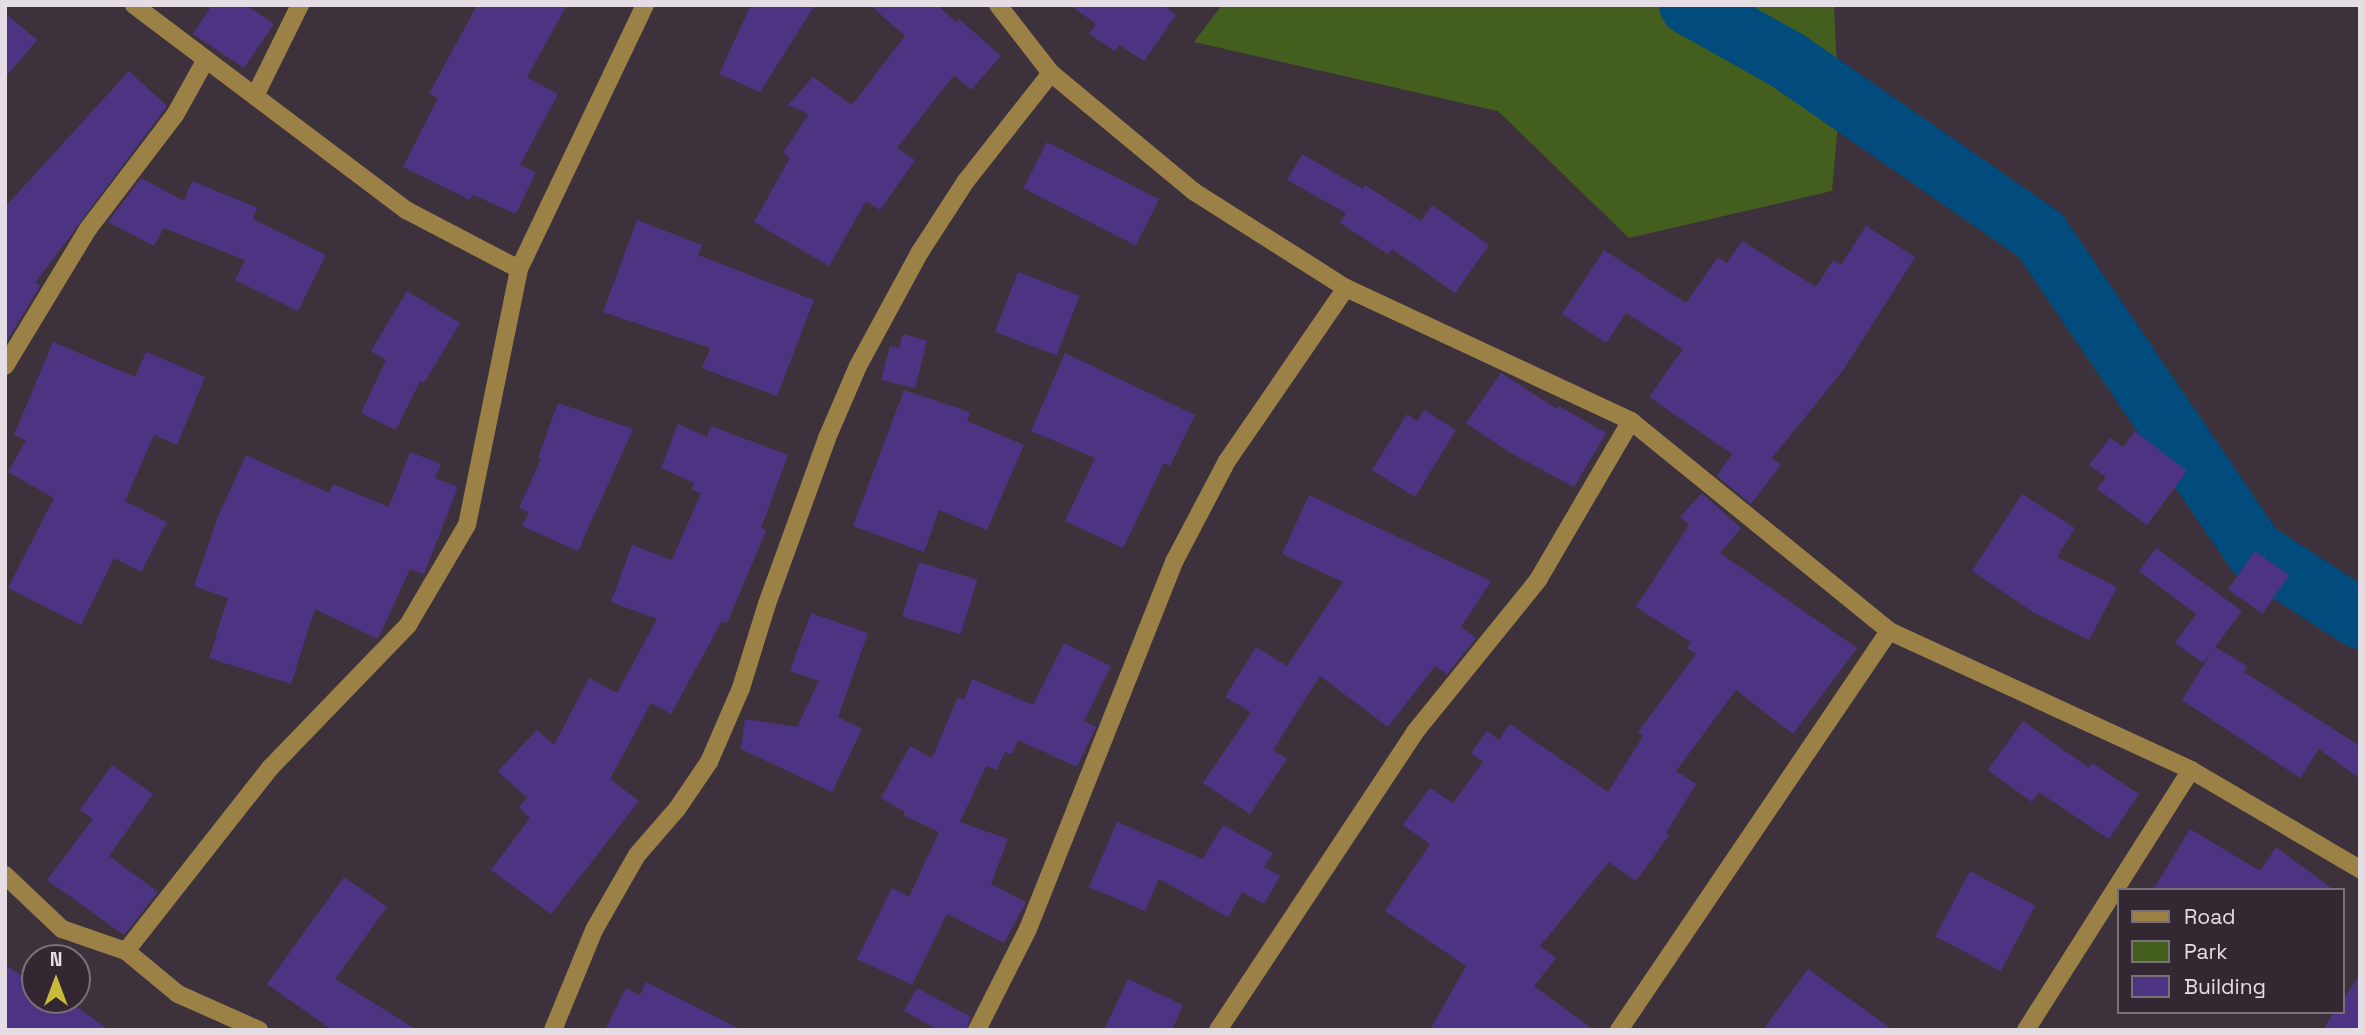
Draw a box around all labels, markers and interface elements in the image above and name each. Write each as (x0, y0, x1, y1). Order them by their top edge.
legend (2116, 888, 2344, 1014)
text: Road (2184, 903, 2236, 930)
text: Park (2184, 938, 2228, 965)
north arrow (21, 944, 91, 1014)
text: N (50, 947, 62, 972)
text: Building (2184, 973, 2266, 1000)

